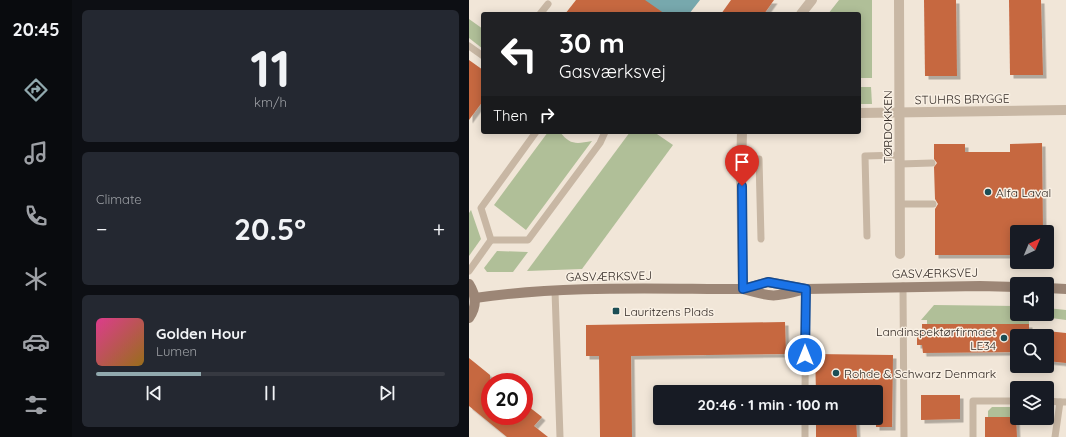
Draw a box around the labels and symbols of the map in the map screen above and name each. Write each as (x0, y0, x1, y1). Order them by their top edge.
street label: TØRDOKKEN (880, 90, 895, 164)
street label: STUHRS BRYGGE (914, 91, 1010, 107)
pin (725, 145, 759, 186)
place label: Alfa Laval (996, 185, 1051, 200)
marker: Alfa Laval (983, 187, 993, 197)
north arrow (1010, 225, 1054, 269)
street label: GASVÆRKSVEJ (892, 265, 978, 281)
street label: GASVÆRKSVEJ (566, 268, 652, 284)
place label: Lauritzens Plads (624, 304, 714, 319)
marker: Lauritzens Plads (611, 306, 621, 316)
place label: Landinspektørfirmaet LE34 (876, 324, 996, 353)
marker: Landinspektørfirmaet LE34 (999, 333, 1009, 343)
position arrow (784, 334, 826, 376)
place label: Rohde & Schwarz Denmark (844, 366, 996, 381)
marker: Rohde & Schwarz Denmark (831, 368, 841, 378)
speed limit sign: 20 (481, 373, 533, 425)

